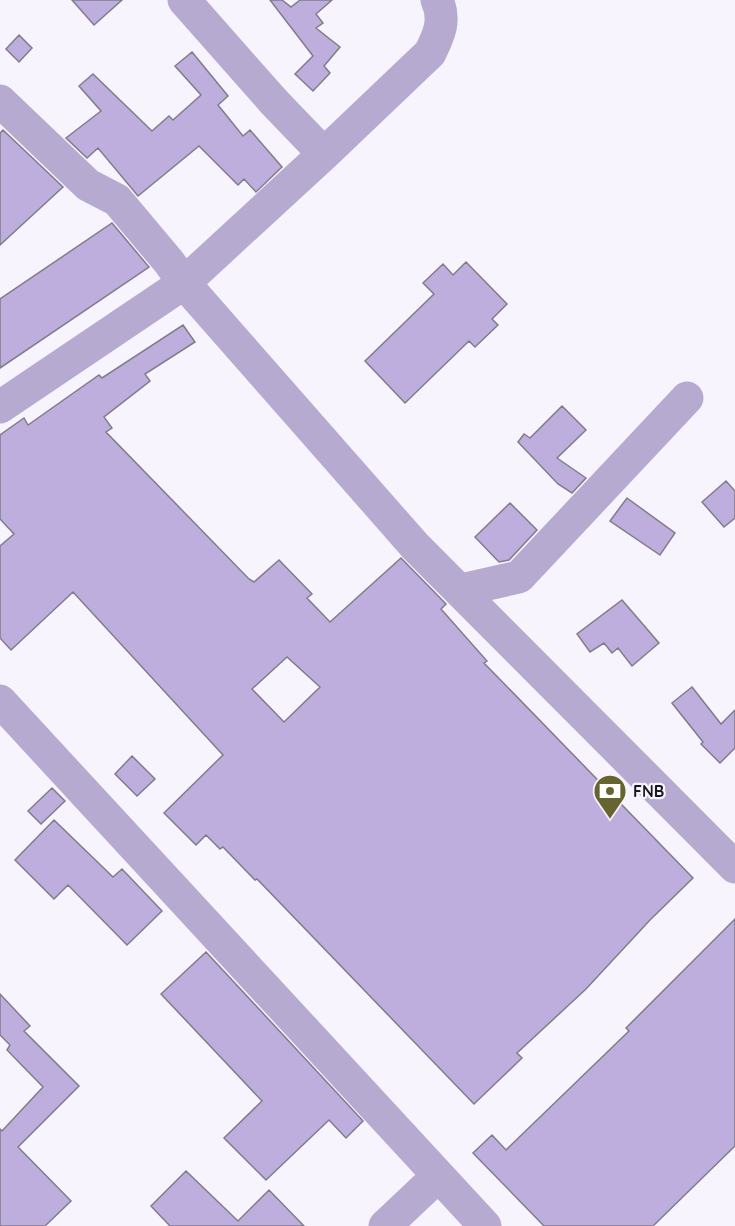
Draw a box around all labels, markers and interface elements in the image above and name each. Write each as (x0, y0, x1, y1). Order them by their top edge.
bank icon: FNB (592, 773, 628, 820)
place label: FNB (633, 781, 664, 801)

